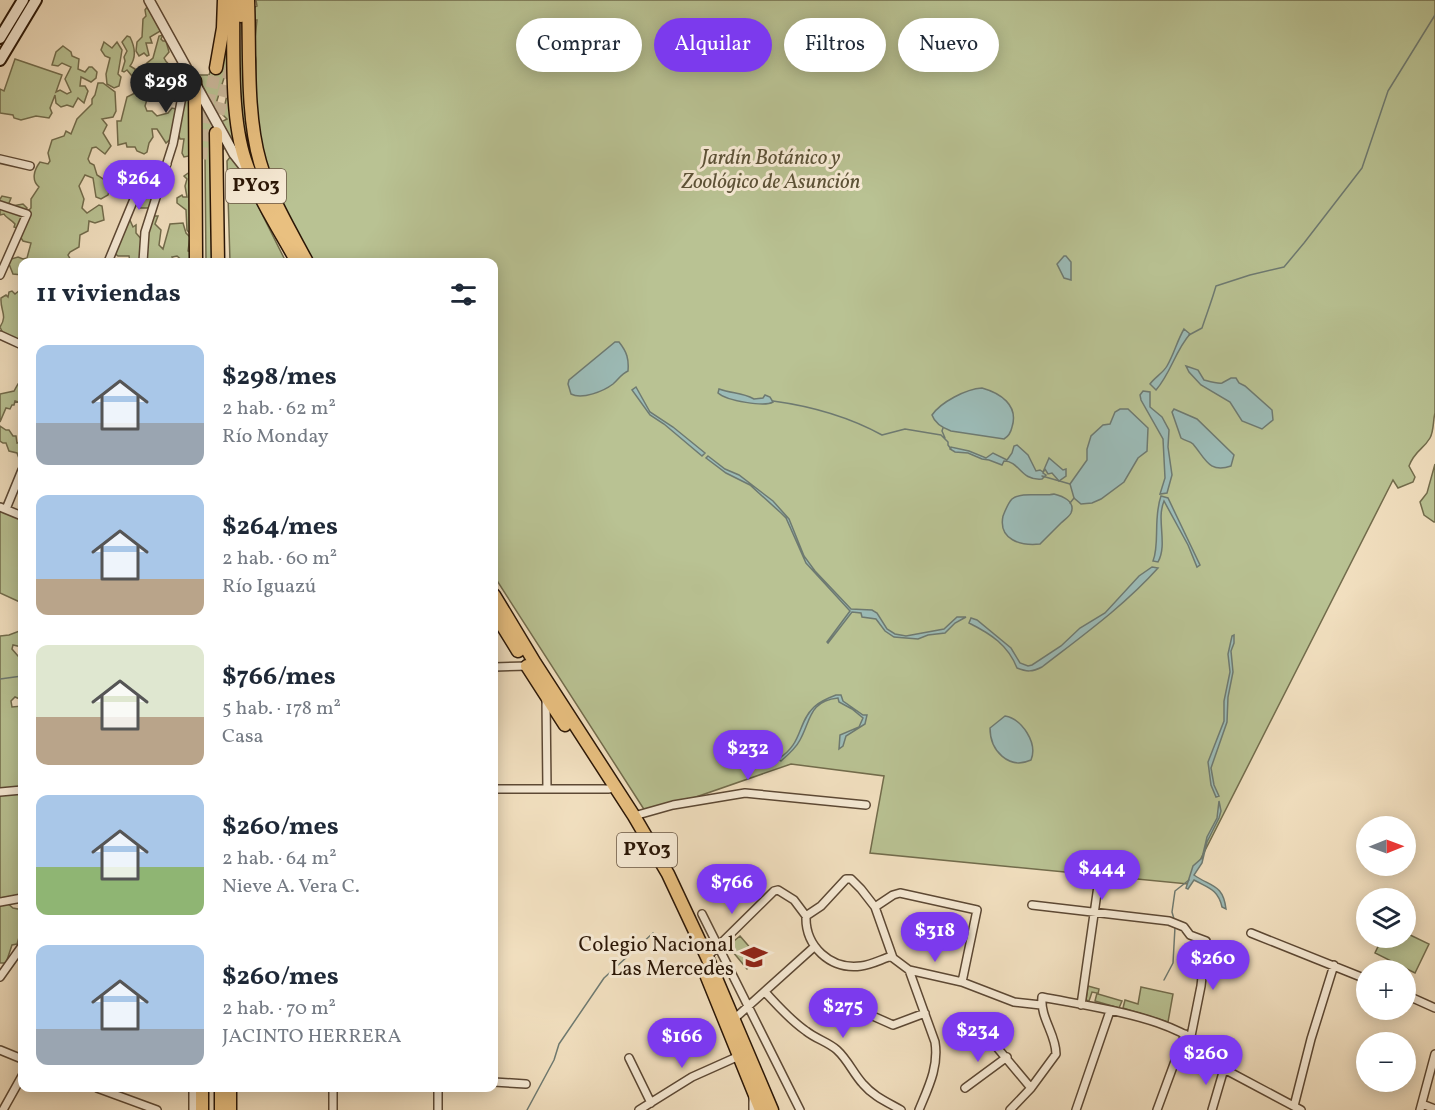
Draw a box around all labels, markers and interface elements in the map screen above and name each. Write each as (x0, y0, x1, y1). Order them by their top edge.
chip: Comprar (516, 18, 642, 72)
chip: Alquilar (654, 18, 772, 72)
chip: Filtros (784, 18, 886, 72)
chip: Nuevo (898, 18, 999, 72)
pin: $298 (130, 63, 202, 114)
text: $298 (144, 68, 188, 96)
park label: Jardín Botánico y Zoológico de Asunción (681, 144, 860, 197)
pin: $264 (103, 160, 175, 211)
text: $264 (117, 165, 161, 193)
road number: PY03 (226, 169, 286, 203)
text: 11 viviendas (36, 276, 181, 312)
icon: filters (447, 278, 480, 311)
text: $298/mes (222, 359, 337, 395)
icon: home (84, 369, 156, 441)
text: 2 hab. · 62 m² (222, 395, 336, 423)
text: Río Monday (222, 423, 329, 451)
text: $264/mes (222, 509, 338, 545)
icon: home (84, 519, 156, 591)
text: 2 hab. · 60 m² (222, 545, 337, 573)
text: Río Iguazú (222, 573, 316, 601)
text: $766/mes (222, 659, 336, 695)
icon: home (84, 669, 156, 741)
text: 5 hab. · 178 m² (222, 695, 341, 723)
text: Casa (222, 723, 264, 751)
pin: $232 (712, 730, 784, 781)
text: $232 (727, 735, 769, 763)
text: $260/mes (222, 809, 339, 845)
north arrow (1356, 816, 1416, 876)
map controls (1356, 816, 1416, 1092)
icon: home (84, 819, 156, 891)
road number: PY03 (617, 833, 677, 867)
text: 2 hab. · 64 m² (222, 845, 337, 873)
pin: $444 (1066, 850, 1138, 901)
text: $444 (1078, 855, 1126, 883)
pin: $766 (696, 864, 768, 915)
text: $766 (711, 869, 753, 897)
text: Nieve A. Vera C. (222, 873, 360, 901)
button: layers (1356, 888, 1416, 948)
pin: $318 (899, 912, 971, 963)
text: $318 (915, 917, 955, 945)
place label: Colegio Nacional Las Mercedes (578, 931, 734, 984)
pin: $260 (1177, 940, 1249, 991)
school or university icon: Colegio Nacional Las Mercedes (739, 942, 769, 972)
text: $260 (1191, 945, 1235, 973)
text: $260/mes (222, 959, 339, 995)
button: + (1356, 960, 1416, 1020)
icon: home (84, 969, 156, 1041)
pin: $275 (807, 988, 879, 1039)
text: $275 (823, 993, 863, 1021)
text: 2 hab. · 70 m² (222, 995, 336, 1023)
pin: $234 (942, 1012, 1014, 1063)
text: $234 (956, 1017, 1000, 1045)
pin: $166 (646, 1018, 718, 1069)
text: JACINTO HERRERA (222, 1023, 402, 1051)
text: $166 (661, 1023, 703, 1051)
button: − (1356, 1032, 1416, 1092)
pin: $260 (1170, 1035, 1242, 1086)
text: $260 (1184, 1040, 1228, 1068)

